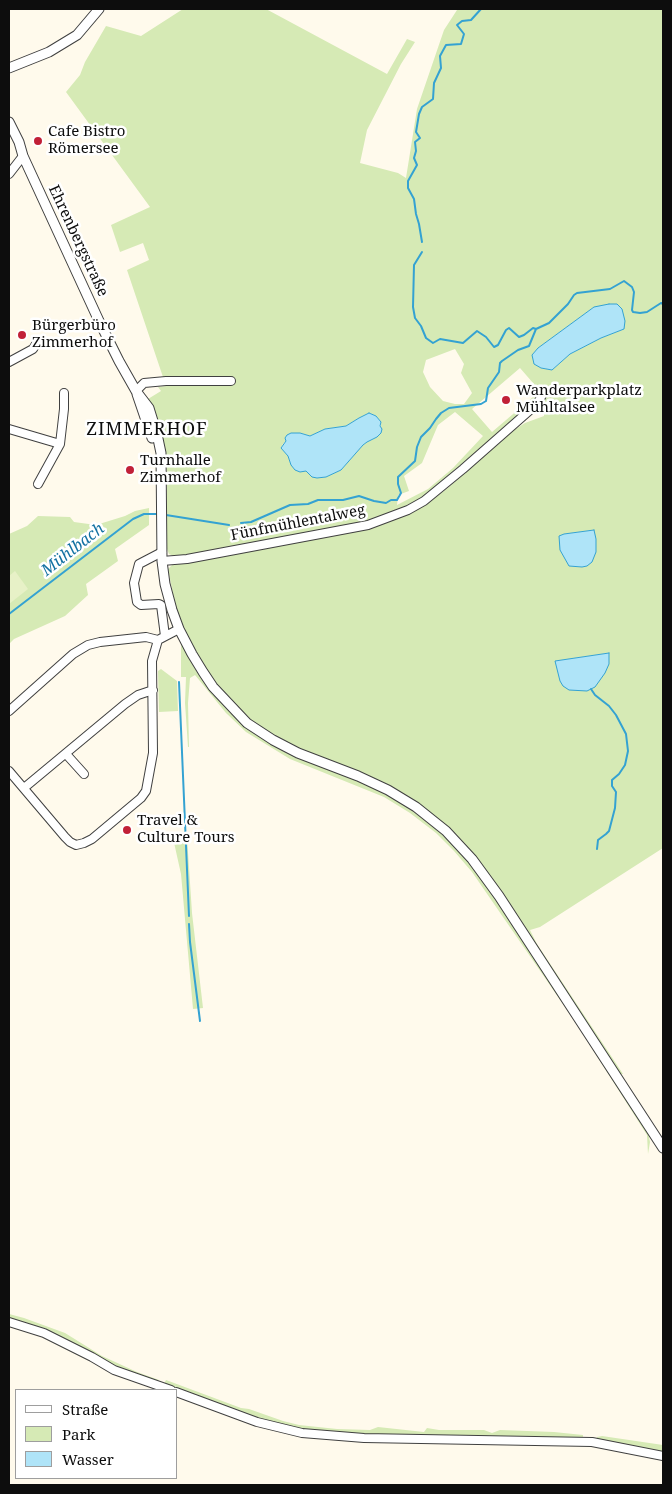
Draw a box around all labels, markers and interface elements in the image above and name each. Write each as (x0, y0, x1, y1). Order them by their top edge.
place label: Cafe Bistro Römersee (48, 123, 125, 158)
marker: Cafe Bistro Römersee (32, 135, 44, 147)
street label: Ehrenbergstraße (44, 182, 112, 300)
place label: Bürgerbüro Zimmerhof (32, 317, 116, 352)
marker: Bürgerbüro Zimmerhof (16, 329, 28, 341)
place label: Wanderparkplatz Mühltalsee (516, 382, 642, 417)
marker: Wanderparkplatz Mühltalsee (500, 394, 512, 406)
district label: ZIMMERHOF (85, 419, 209, 441)
place label: Turnhalle Zimmerhof (140, 452, 221, 487)
marker: Turnhalle Zimmerhof (124, 464, 136, 476)
street label: Fünfmühlentalweg (229, 501, 367, 545)
water label: Mühlbach (38, 519, 108, 581)
place label: Travel & Culture Tours (137, 812, 235, 847)
marker: Travel & Culture Tours (121, 824, 133, 836)
legend (15, 1389, 178, 1479)
text: Straße (62, 1399, 108, 1419)
text: Park (62, 1424, 95, 1444)
text: Wasser (62, 1449, 114, 1469)

